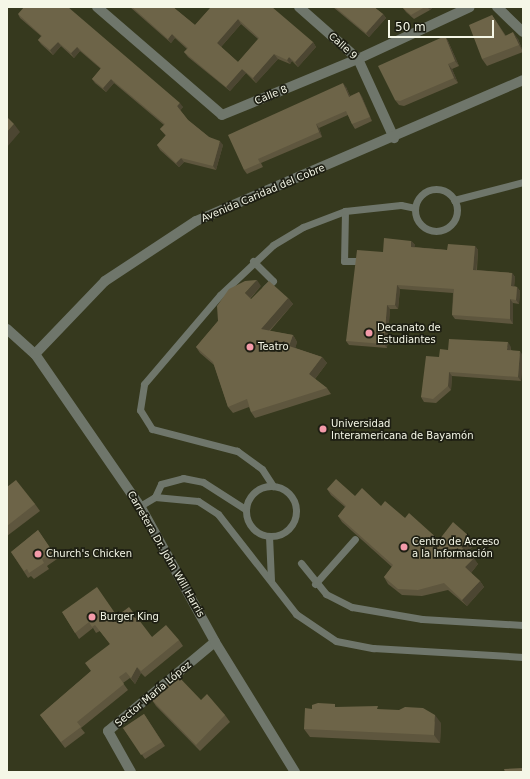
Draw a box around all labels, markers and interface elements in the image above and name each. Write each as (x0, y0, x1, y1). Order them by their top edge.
scale bar (390, 12, 496, 38)
text: 50 m (395, 20, 426, 34)
street label: Calle 9 (326, 30, 360, 62)
street label: Calle 8 (253, 83, 289, 107)
street label: Avenida Caridad del Cobre (199, 161, 327, 225)
place label: Decanato de Estudiantes (377, 321, 441, 344)
marker: Decanato de Estudiantes (364, 328, 374, 338)
place label: Teatro (258, 341, 289, 353)
marker: Teatro (245, 342, 255, 352)
place label: Universidad Interamericana de Bayamón (331, 417, 474, 440)
marker: Universidad Interamericana de Bayamón (318, 424, 328, 434)
street label: Carretera Dr. John Will Harris (125, 489, 207, 619)
place label: Centro de Acceso a la Información (412, 535, 499, 558)
marker: Centro de Acceso a la Información (399, 542, 409, 552)
place label: Church's Chicken (46, 548, 132, 560)
marker: Church's Chicken (33, 549, 43, 559)
place label: Burger King (100, 611, 159, 623)
marker: Burger King (87, 612, 97, 622)
street label: Sector María López (113, 659, 193, 729)

